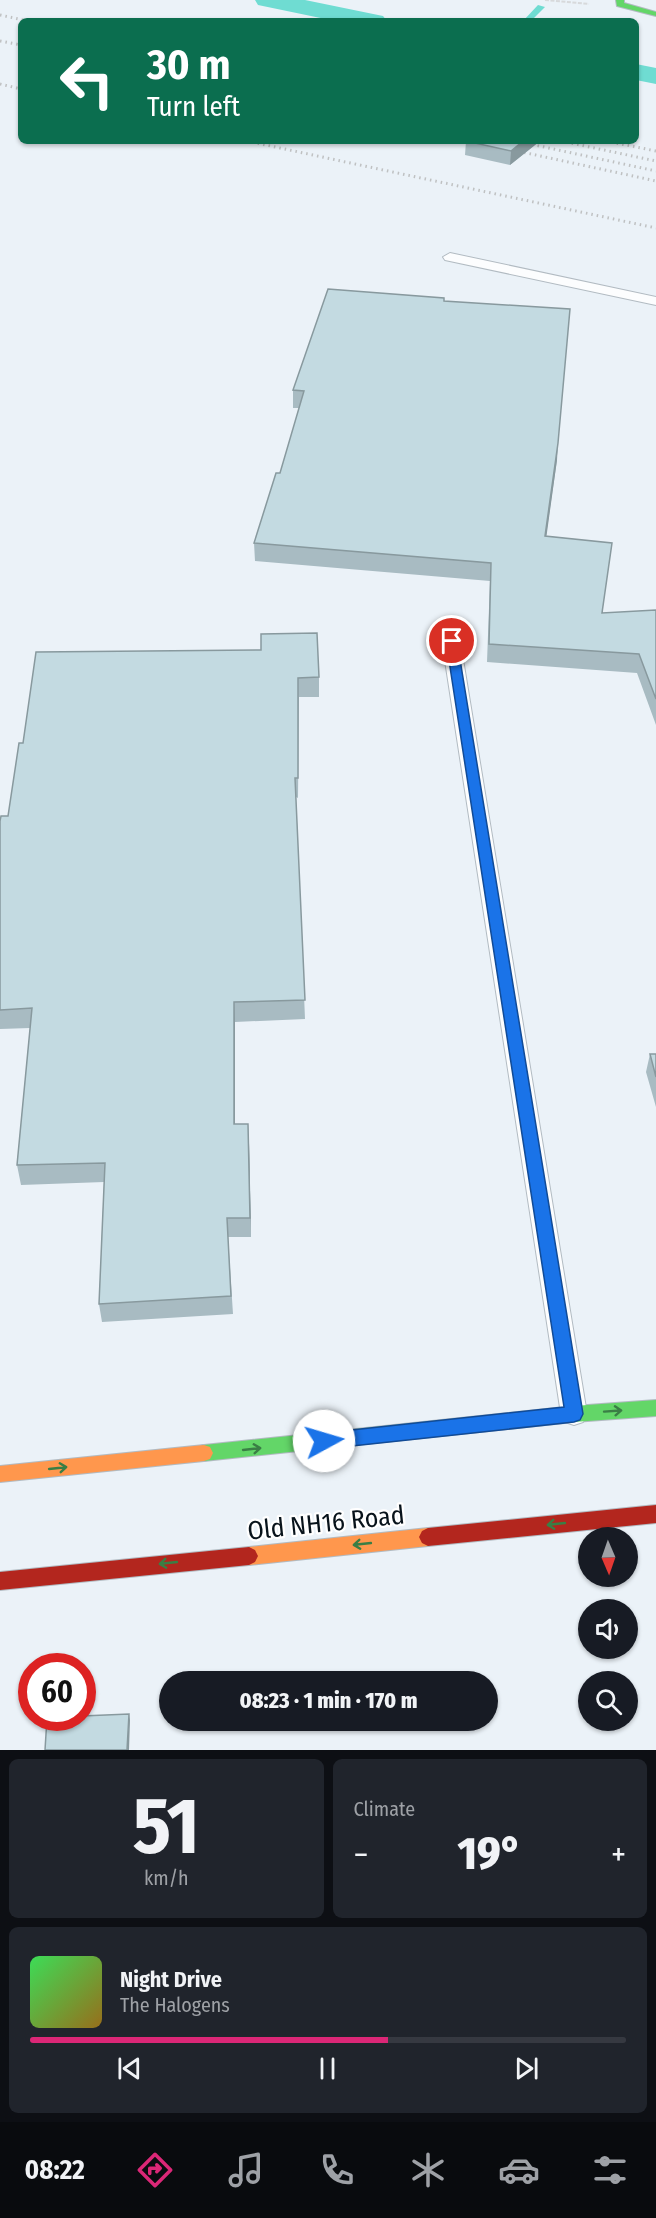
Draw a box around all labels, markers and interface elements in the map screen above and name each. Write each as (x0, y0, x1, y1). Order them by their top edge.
text: 30 m (147, 40, 231, 90)
icon: left (48, 42, 126, 120)
text: Turn left (147, 91, 240, 123)
pin (426, 615, 477, 666)
icon: arrive (435, 624, 468, 657)
one-way arrow (603, 1405, 623, 1416)
position arrow (292, 1409, 356, 1473)
one-way arrow (242, 1443, 262, 1454)
one-way arrow (48, 1462, 68, 1473)
street label: Old NH16 Road (246, 1499, 406, 1547)
one-way arrow (547, 1519, 566, 1530)
north arrow (578, 1527, 638, 1587)
map controls (578, 1527, 638, 1731)
one-way arrow (352, 1539, 372, 1550)
one-way arrow (159, 1558, 178, 1569)
button: sound (578, 1599, 638, 1659)
speed limit sign: 60 (18, 1653, 96, 1731)
button: search (578, 1671, 638, 1731)
text: 08:23 · 1 min · 170 m (240, 1687, 417, 1714)
text: 51 (133, 1780, 200, 1874)
text: Climate (354, 1797, 415, 1821)
text: 19° (458, 1827, 522, 1881)
text: − (354, 1835, 368, 1875)
text: + (611, 1835, 626, 1875)
text: km/h (144, 1866, 189, 1890)
text: Night Drive (120, 1966, 222, 1993)
text: The Halogens (120, 1993, 230, 2017)
icon: previous (113, 2052, 146, 2085)
icon: pause (311, 2052, 344, 2085)
icon: next (510, 2052, 543, 2085)
icon: directions (134, 2149, 176, 2191)
icon: music (225, 2149, 267, 2191)
icon: phone (316, 2149, 358, 2191)
icon: climate (407, 2149, 449, 2191)
icon: car (498, 2149, 540, 2191)
icon: filters (589, 2149, 631, 2191)
text: 08:22 (25, 2154, 85, 2186)

